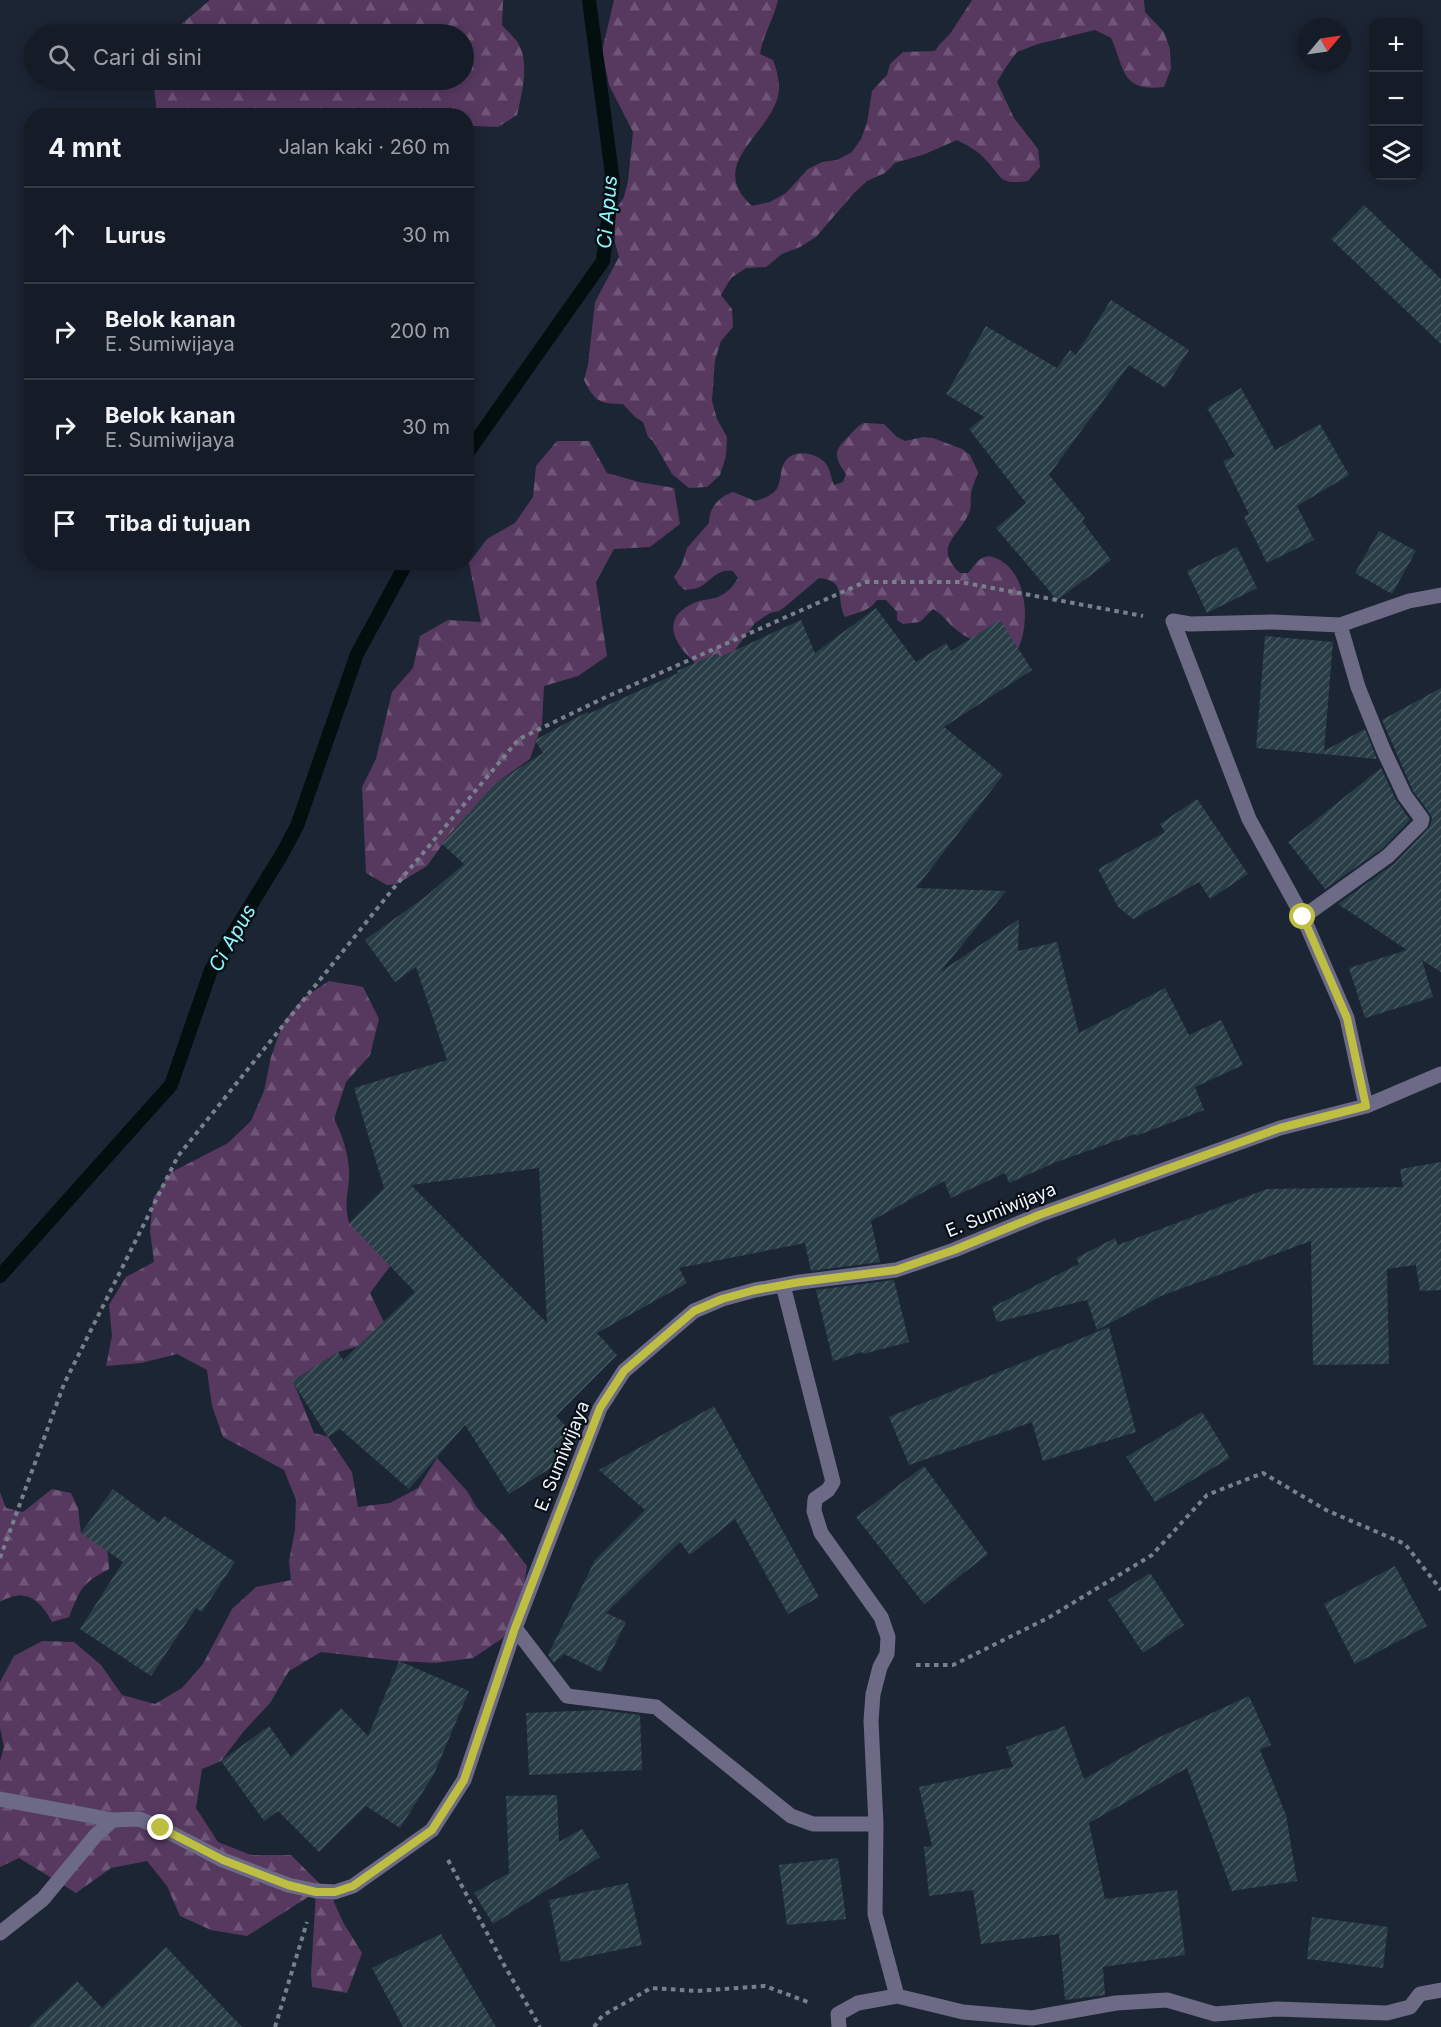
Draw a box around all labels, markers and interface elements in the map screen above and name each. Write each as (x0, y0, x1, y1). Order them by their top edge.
north arrow (1297, 18, 1351, 72)
map controls (1369, 18, 1423, 180)
button: + (1369, 18, 1423, 72)
search box (24, 24, 474, 90)
icon: search (45, 41, 78, 74)
text: Cari di sini (93, 44, 202, 70)
button: − (1369, 72, 1423, 126)
button: layers (1369, 126, 1423, 180)
text: 4 mnt (48, 132, 121, 163)
text: Jalan kaki · 260 m (278, 135, 450, 159)
water label: Ci Apus (592, 174, 622, 250)
icon: ahead (48, 219, 81, 252)
text: Lurus (105, 222, 166, 248)
text: 30 m (402, 223, 450, 247)
text: Belok kanan (105, 306, 236, 332)
icon: right (48, 315, 81, 348)
text: 200 m (389, 319, 450, 343)
text: E. Sumiwijaya (105, 332, 235, 356)
text: Belok kanan (105, 402, 236, 428)
icon: right (48, 411, 81, 444)
text: 30 m (402, 415, 450, 439)
text: E. Sumiwijaya (105, 428, 235, 452)
icon: arrive (48, 507, 81, 540)
text: Tiba di tujuan (105, 510, 251, 536)
water label: Ci Apus (203, 900, 261, 976)
route start (1289, 903, 1315, 929)
street label: E. Sumiwijaya (943, 1178, 1059, 1241)
street label: E. Sumiwijaya (530, 1398, 593, 1514)
route end (147, 1814, 173, 1840)

